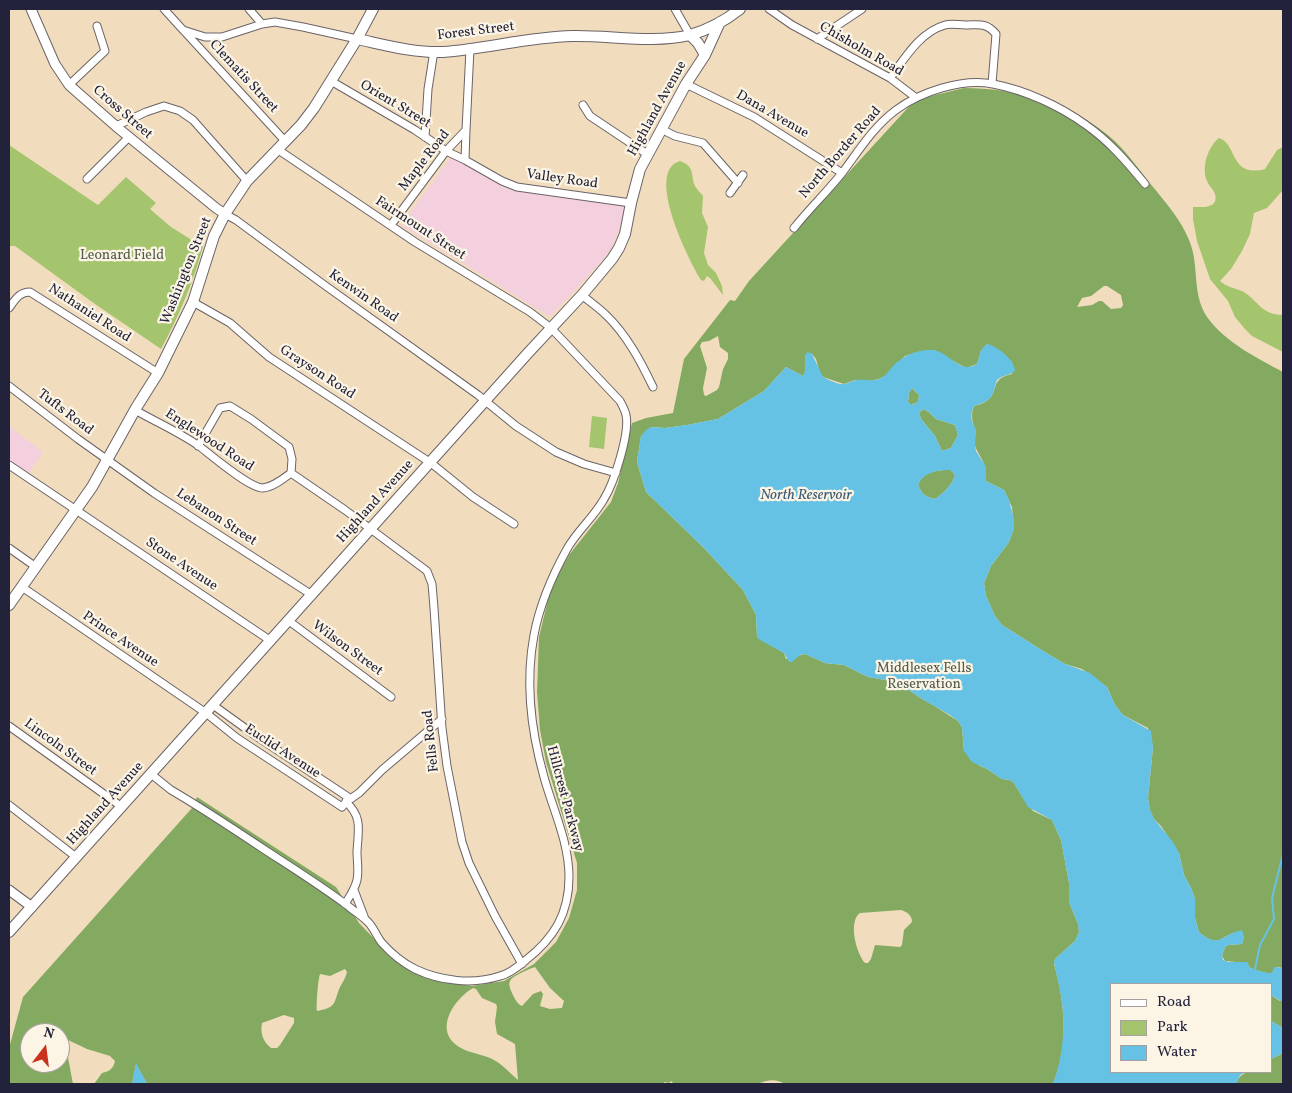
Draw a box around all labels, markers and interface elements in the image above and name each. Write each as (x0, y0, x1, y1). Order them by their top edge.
street label: Forest Street (437, 19, 515, 45)
street label: Chisholm Road (816, 19, 906, 81)
street label: Clematis Street (205, 37, 281, 117)
street label: Highland Avenue (625, 58, 691, 160)
street label: Orient Street (357, 77, 433, 133)
street label: Cross Street (89, 82, 155, 144)
street label: Dana Avenue (733, 87, 811, 143)
street label: North Border Road (796, 103, 886, 203)
street label: Maple Road (396, 127, 454, 195)
street label: Valley Road (525, 167, 599, 193)
street label: Fairmount Street (372, 193, 468, 265)
street label: Washington Street (158, 215, 216, 327)
park label: Leonard Field (80, 248, 164, 264)
street label: Kenwin Road (325, 267, 401, 327)
street label: Nathaniel Road (45, 281, 133, 347)
street label: Grayson Road (276, 342, 358, 404)
street label: Tufts Road (34, 387, 96, 439)
street label: Englewood Road (161, 406, 257, 476)
street label: Highland Avenue (334, 457, 418, 547)
street label: Lebanon Street (173, 486, 259, 550)
water label: North Reservoir (760, 487, 852, 505)
street label: Stone Avenue (142, 535, 220, 595)
street label: Prince Avenue (79, 608, 161, 672)
street label: Wilson Street (308, 618, 386, 680)
park label: Middlesex Fells Reservation (877, 661, 971, 694)
street label: Fells Road (420, 709, 444, 773)
street label: Lincoln Street (20, 716, 100, 780)
street label: Euclid Avenue (241, 721, 323, 783)
street label: Hillcrest Parkway (542, 744, 586, 854)
street label: Highland Avenue (64, 759, 148, 849)
legend (1110, 983, 1272, 1073)
text: Road (1157, 992, 1191, 1013)
text: Park (1157, 1017, 1188, 1038)
north arrow (20, 1023, 70, 1073)
text: N (41, 1023, 56, 1044)
text: Water (1157, 1042, 1197, 1063)

